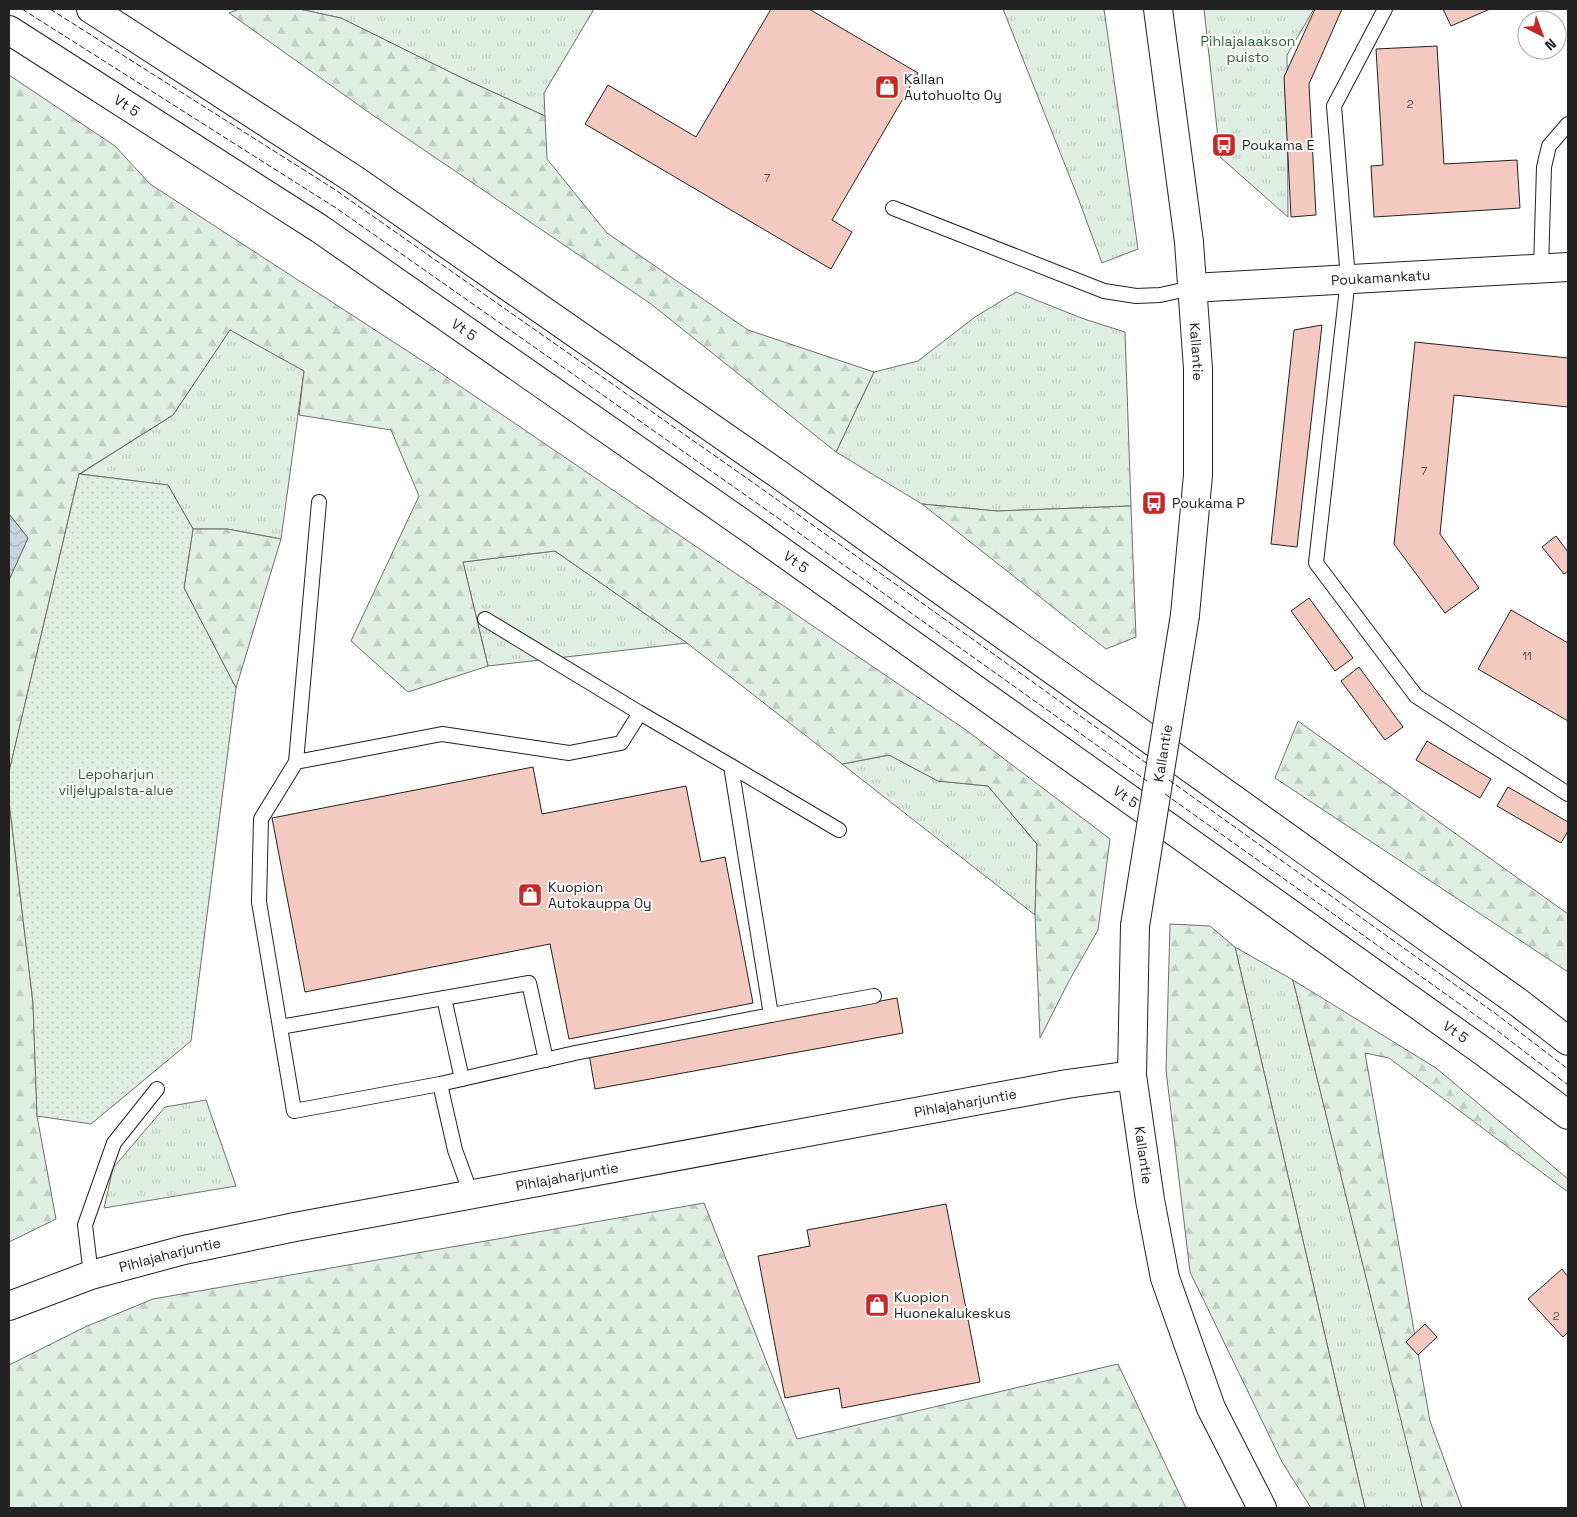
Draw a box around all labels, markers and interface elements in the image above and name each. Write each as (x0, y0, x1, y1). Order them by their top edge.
north arrow (1517, 10, 1567, 60)
park label: Pihlajalaakson puisto (1201, 32, 1295, 66)
text: N (1541, 35, 1560, 54)
place label: Kallan Autohuolto Oy (904, 70, 1002, 104)
shop icon: Kallan Autohuolto Oy (874, 74, 900, 100)
street label: Vt 5 (111, 91, 143, 120)
house number: 2 (1407, 97, 1414, 111)
bus stop icon: Poukama E (1211, 132, 1237, 158)
place label: Poukama E (1242, 136, 1315, 154)
house number: 7 (764, 171, 770, 185)
street label: Poukamankatu (1330, 266, 1431, 289)
street label: Vt 5 (448, 314, 480, 345)
street label: Kallantie (1186, 322, 1207, 381)
house number: 7 (1421, 464, 1427, 478)
bus stop icon: Poukama P (1141, 490, 1167, 516)
place label: Poukama P (1172, 494, 1245, 512)
street label: Vt 5 (780, 546, 812, 577)
house number: 11 (1522, 649, 1532, 663)
street label: Kallantie (1149, 723, 1176, 783)
park label: Lepoharjun viljelypalsta-alue (59, 765, 173, 799)
street label: Vt 5 (1110, 782, 1142, 812)
place label: Kuopion Autokauppa Oy (548, 878, 652, 912)
shop icon: Kuopion Autokauppa Oy (517, 882, 543, 908)
street label: Vt 5 (1439, 1017, 1472, 1047)
street label: Pihlajaharjuntie (912, 1085, 1018, 1121)
street label: Kallantie (1130, 1125, 1157, 1185)
street label: Pihlajaharjuntie (514, 1158, 620, 1195)
street label: Pihlajaharjuntie (117, 1234, 222, 1276)
place label: Kuopion Huonekalukeskus (894, 1288, 1011, 1322)
shop icon: Kuopion Huonekalukeskus (864, 1292, 890, 1318)
house number: 2 (1553, 1309, 1560, 1323)

